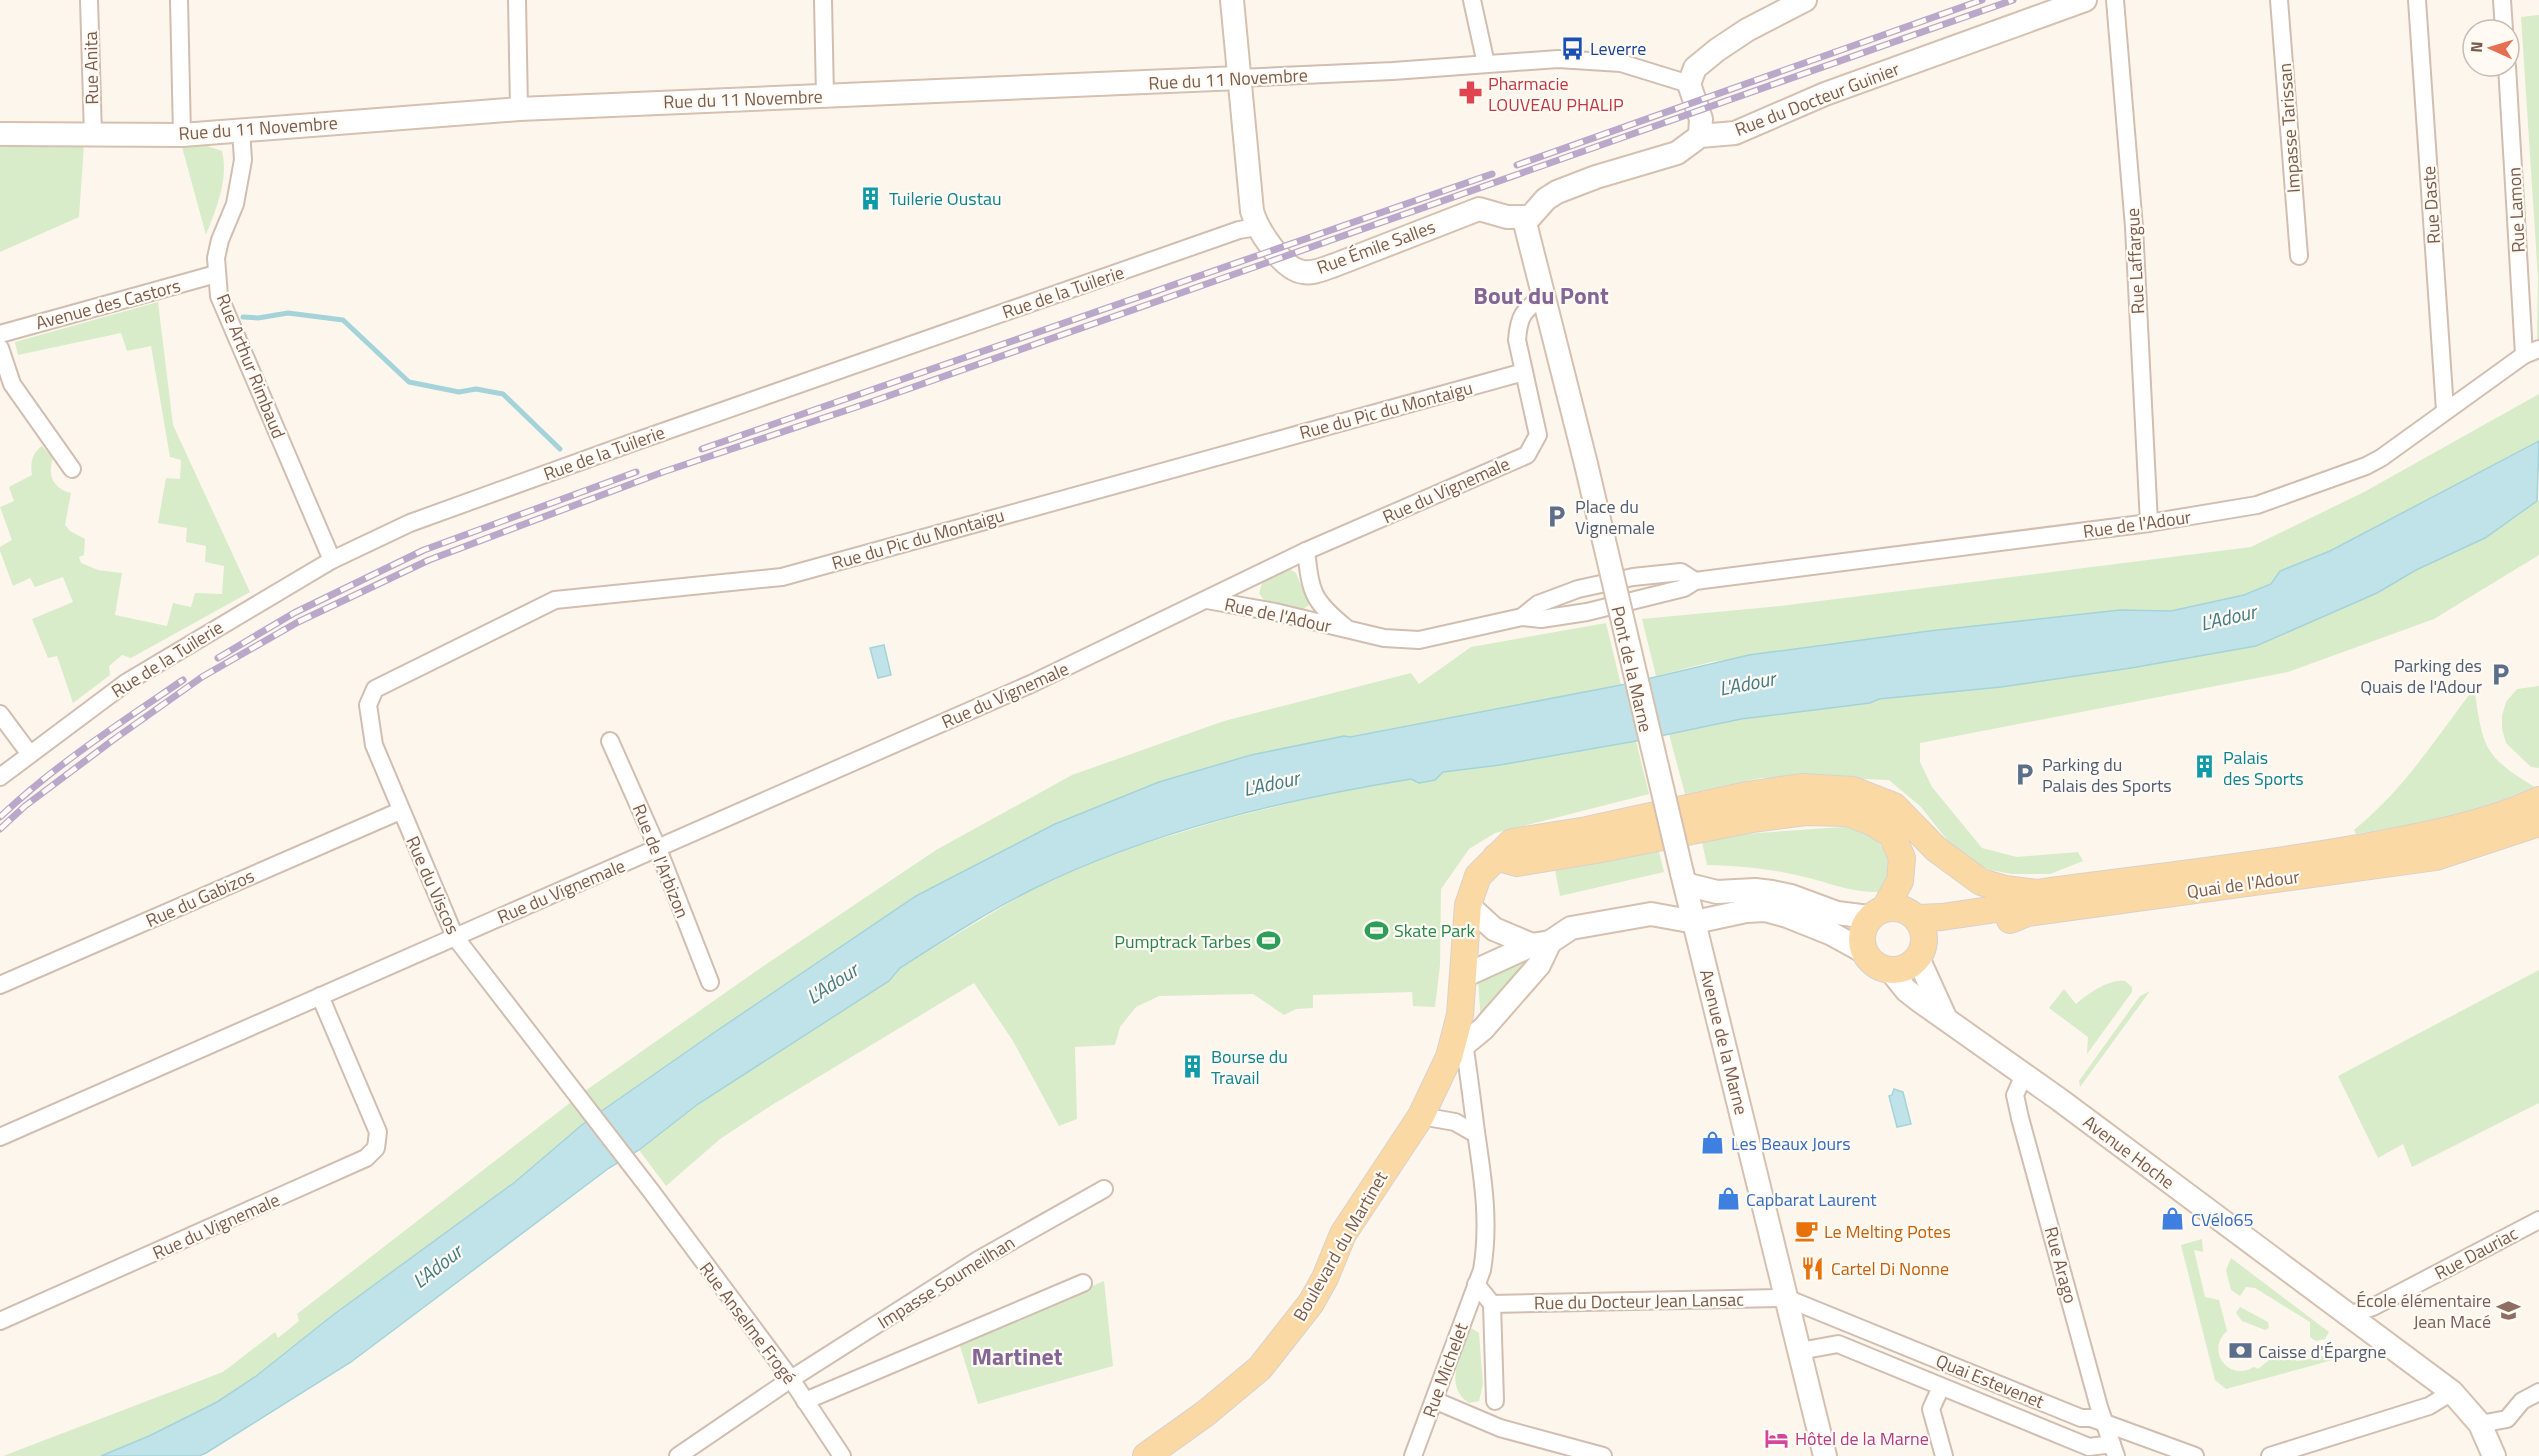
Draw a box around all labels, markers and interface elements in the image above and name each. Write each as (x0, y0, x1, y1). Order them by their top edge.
north arrow (2461, 18, 2521, 78)
street label: Rue Anita (77, 31, 105, 105)
bus stop icon: Leverre (1559, 35, 1585, 61)
place label: Leverre (1590, 35, 1646, 62)
text: N (2464, 41, 2488, 53)
street label: Rue du Docteur Guinier (1731, 55, 1903, 143)
street label: Rue du 11 Novembre (1148, 61, 1308, 97)
street label: Impasse Tarissan (2271, 62, 2307, 194)
place label: Pharmacie LOUVEAU PHALIP (1488, 70, 1624, 118)
pharmacy icon: Pharmacie LOUVEAU PHALIP (1457, 80, 1483, 106)
street label: Rue du 11 Novembre (663, 83, 823, 115)
street label: Rue du 11 Novembre (178, 109, 338, 147)
street label: Rue Daste (2415, 165, 2447, 245)
street label: Rue Lamon (2500, 167, 2532, 253)
building icon: Tuilerie Oustau (858, 185, 884, 211)
place label: Tuilerie Oustau (889, 185, 1002, 212)
street label: Rue Laffargue (2119, 207, 2151, 315)
street label: Rue Émile Salles (1313, 213, 1439, 281)
street label: Rue de la Tuilerie (998, 259, 1128, 325)
street label: Avenue des Castors (33, 272, 183, 336)
district label: Bout du Pont (1473, 277, 1609, 313)
street label: Rue Arthur Rimbaud (210, 290, 292, 442)
street label: Rue du Pic du Montaigu (1296, 374, 1476, 446)
street label: Rue de la Tuilerie (540, 419, 668, 487)
street label: Rue du Vignemale (1378, 450, 1514, 530)
place label: Place du Vignemale (1575, 493, 1655, 541)
street label: Rue du Pic du Montaigu (829, 501, 1007, 577)
parking icon: Place du Vignemale (1544, 503, 1570, 529)
street label: Rue de l'Adour (2081, 503, 2193, 545)
street label: Rue de l'Adour (1222, 590, 1334, 640)
water label: L'Adour (2197, 595, 2262, 638)
street label: Pont de la Marne (1604, 603, 1660, 735)
street label: Rue de la Tuilerie (106, 614, 228, 704)
place label: Parking des Quais de l'Adour (2360, 652, 2482, 700)
street label: Rue du Vignemale (937, 655, 1073, 735)
water label: L'Adour (1716, 662, 1780, 704)
parking icon: Parking des Quais de l'Adour (2487, 662, 2513, 688)
place label: Palais des Sports (2223, 744, 2304, 792)
place label: Parking du Palais des Sports (2042, 751, 2172, 799)
building icon: Palais des Sports (2192, 754, 2218, 780)
water label: L'Adour (1240, 761, 1304, 804)
parking icon: Parking du Palais des Sports (2011, 761, 2037, 787)
street label: Rue de l'Arbizon (626, 800, 696, 922)
street label: Rue du Viscos (399, 832, 467, 938)
street label: Rue du Vignemale (493, 852, 629, 930)
street label: Rue du Gabizos (141, 862, 259, 934)
street label: Quai de l'Adour (2185, 863, 2301, 905)
sports icon: Skate Park (1363, 917, 1389, 943)
place label: Skate Park (1394, 917, 1476, 944)
place label: Pumptrack Tarbes (1114, 928, 1251, 955)
sports icon: Pumptrack Tarbes (1256, 928, 1282, 954)
water label: L'Adour (800, 953, 866, 1011)
street label: Avenue de la Marne (1693, 966, 1755, 1118)
place label: Bourse du Travail (1211, 1043, 1288, 1091)
building icon: Bourse du Travail (1180, 1053, 1206, 1079)
street label: Avenue Hoche (2078, 1109, 2180, 1195)
shop icon: Les Beaux Jours (1700, 1130, 1726, 1156)
place label: Les Beaux Jours (1731, 1130, 1851, 1157)
street label: Boulevard du Martinet (1286, 1166, 1394, 1326)
street label: Rue du Vignemale (148, 1186, 284, 1266)
shop icon: Capbarat Laurent (1715, 1186, 1741, 1212)
place label: Capbarat Laurent (1746, 1186, 1877, 1213)
shop icon: CVélo65 (2160, 1206, 2186, 1232)
place label: CVélo65 (2191, 1206, 2254, 1233)
cafe icon: Le Melting Potes (1793, 1218, 1819, 1244)
place label: Le Melting Potes (1824, 1218, 1951, 1245)
street label: Rue Dauriac (2430, 1220, 2523, 1286)
street label: Rue Arago (2038, 1224, 2084, 1306)
street label: Impasse Soumeilhan (872, 1229, 1020, 1335)
water label: L'Adour (405, 1235, 471, 1296)
restaurant icon: Cartel Di Nonne (1800, 1255, 1826, 1281)
place label: Cartel Di Nonne (1831, 1255, 1949, 1282)
street label: Rue Anselme Frogé (693, 1256, 803, 1390)
street label: Rue du Docteur Jean Lansac (1534, 1286, 1744, 1316)
place label: École élémentaire Jean Macé (2356, 1287, 2491, 1335)
school or university icon: École élémentaire Jean Macé (2496, 1297, 2522, 1323)
street label: Rue Michelet (1415, 1318, 1475, 1421)
district label: Martinet (972, 1338, 1063, 1374)
bank icon: Caisse d'Épargne (2227, 1338, 2253, 1364)
place label: Caisse d'Épargne (2258, 1338, 2386, 1365)
street label: Quai Estevenet (1932, 1347, 2049, 1415)
hotel icon: Hôtel de la Marne (1764, 1425, 1790, 1451)
place label: Hôtel de la Marne (1795, 1425, 1929, 1452)

